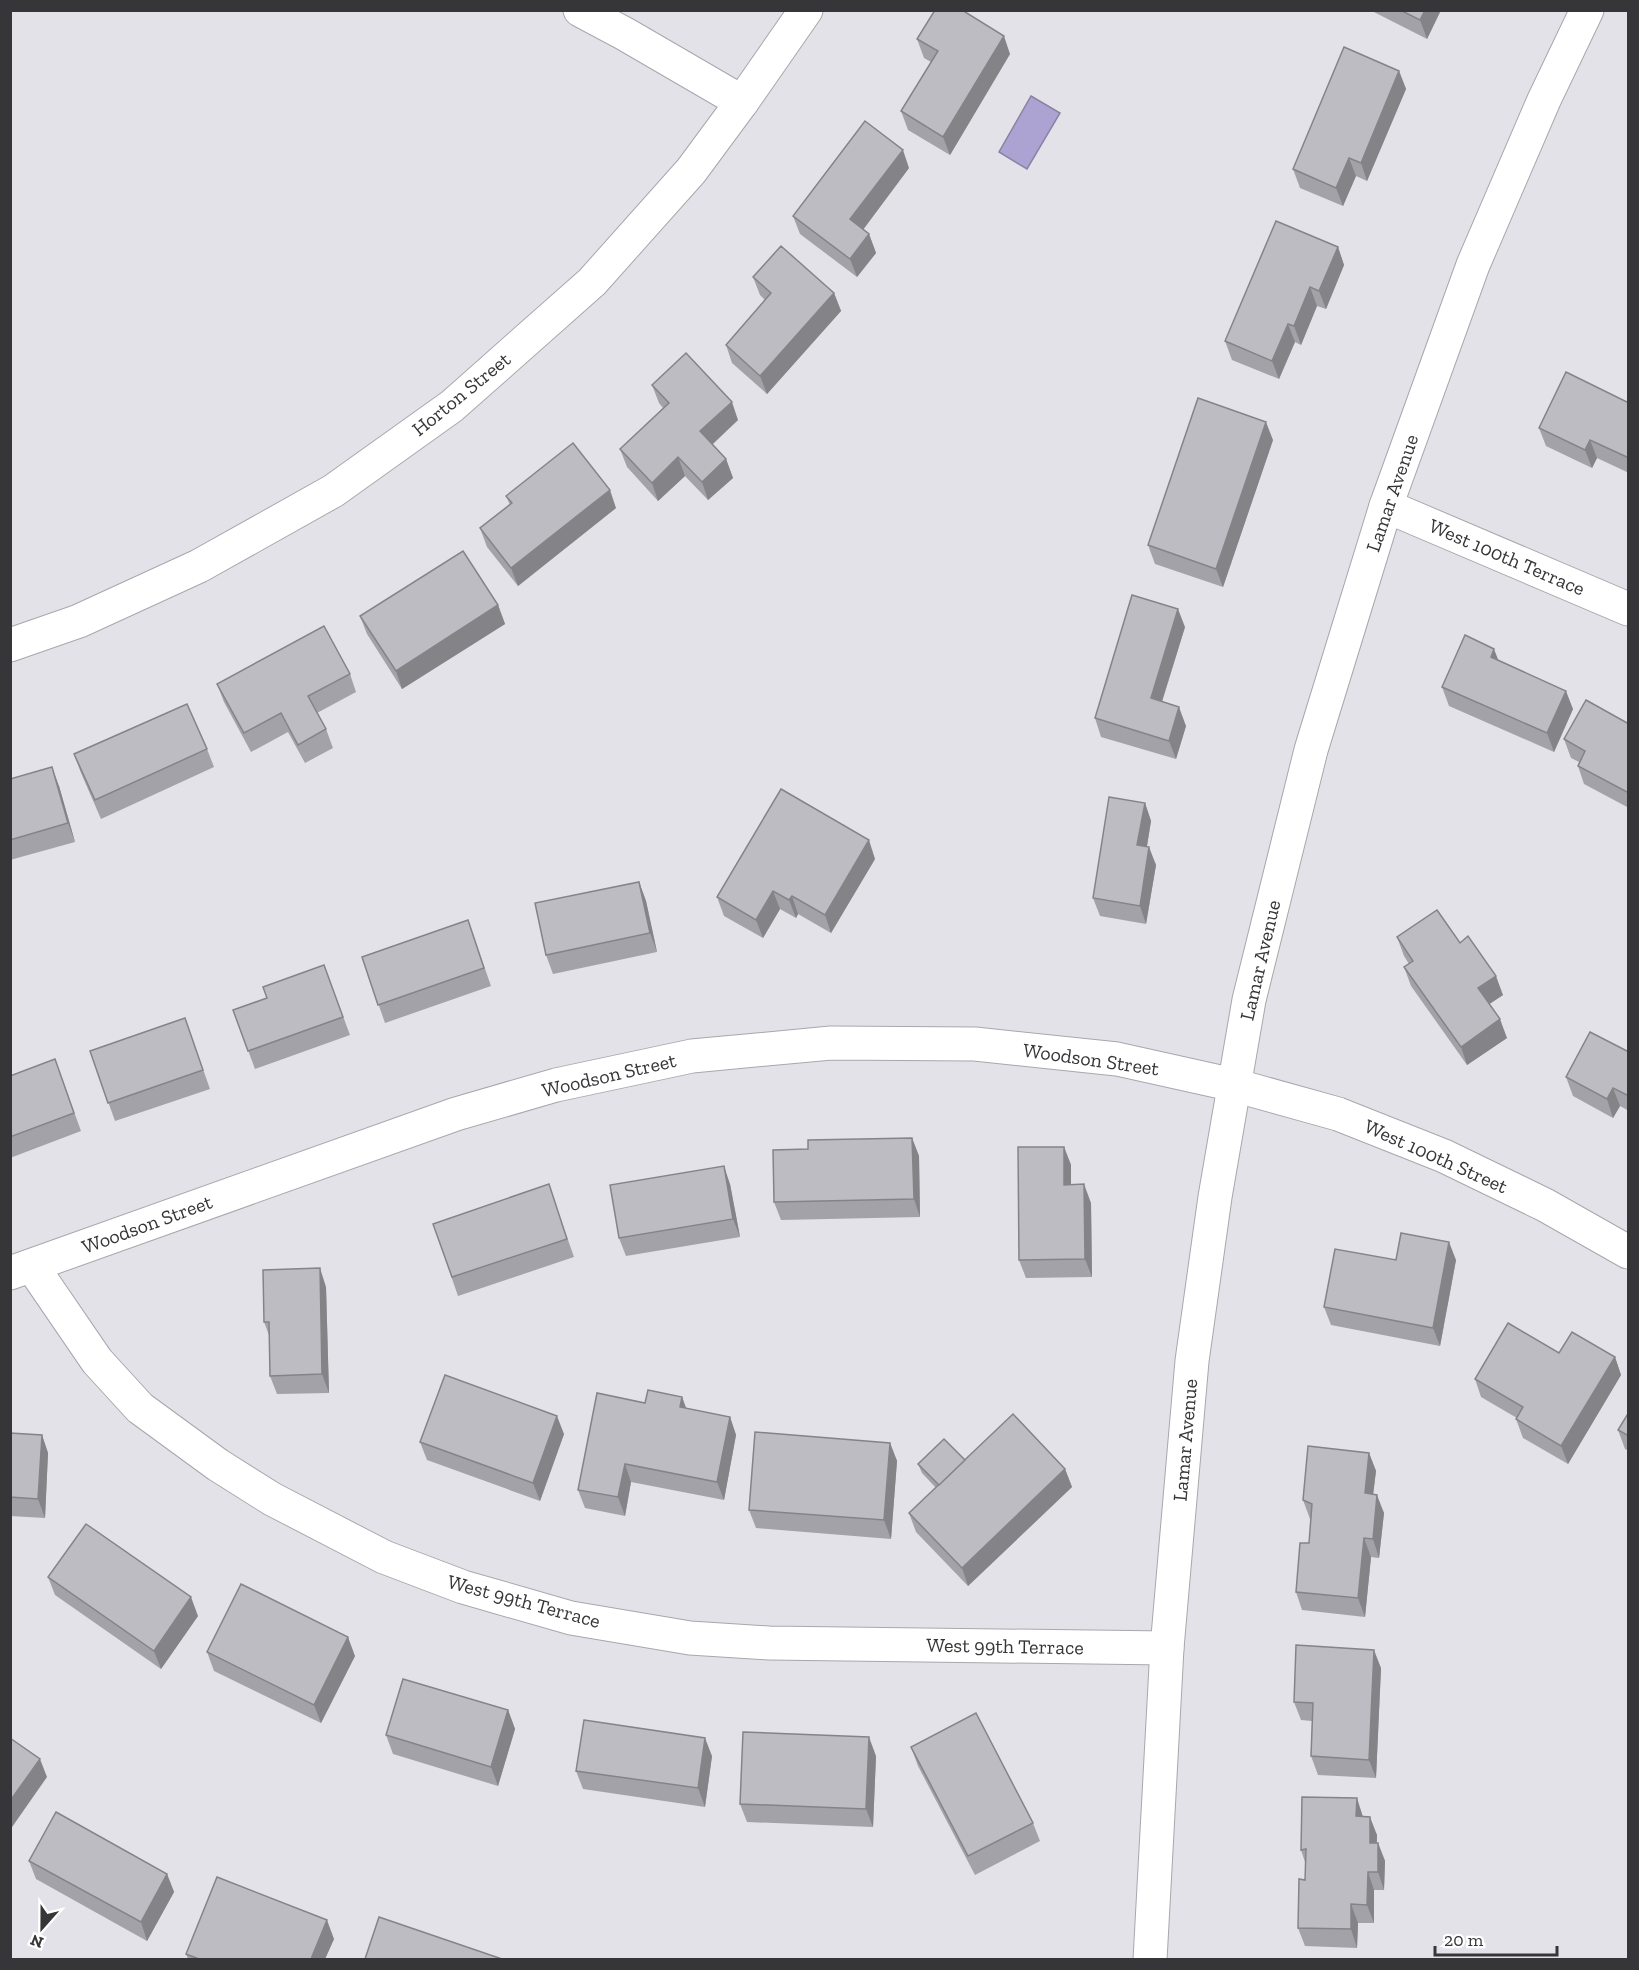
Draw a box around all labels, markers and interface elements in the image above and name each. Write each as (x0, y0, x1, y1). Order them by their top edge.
street label: Horton Street (407, 347, 516, 441)
street label: Lamar Avenue (1361, 431, 1423, 555)
street label: West 100th Terrace (1426, 513, 1588, 601)
street label: Lamar Avenue (1234, 897, 1286, 1023)
street label: Woodson Street (1022, 1038, 1161, 1080)
street label: Woodson Street (540, 1048, 679, 1102)
street label: West 100th Street (1361, 1114, 1512, 1199)
street label: Woodson Street (79, 1189, 216, 1259)
street label: Lamar Avenue (1168, 1378, 1202, 1502)
street label: West 99th Terrace (445, 1569, 603, 1633)
street label: West 99th Terrace (926, 1633, 1084, 1659)
north arrow (12, 1898, 72, 1958)
scale bar (1435, 1919, 1556, 1957)
text: 20 m (1444, 1929, 1484, 1951)
text: N (28, 1930, 46, 1953)

